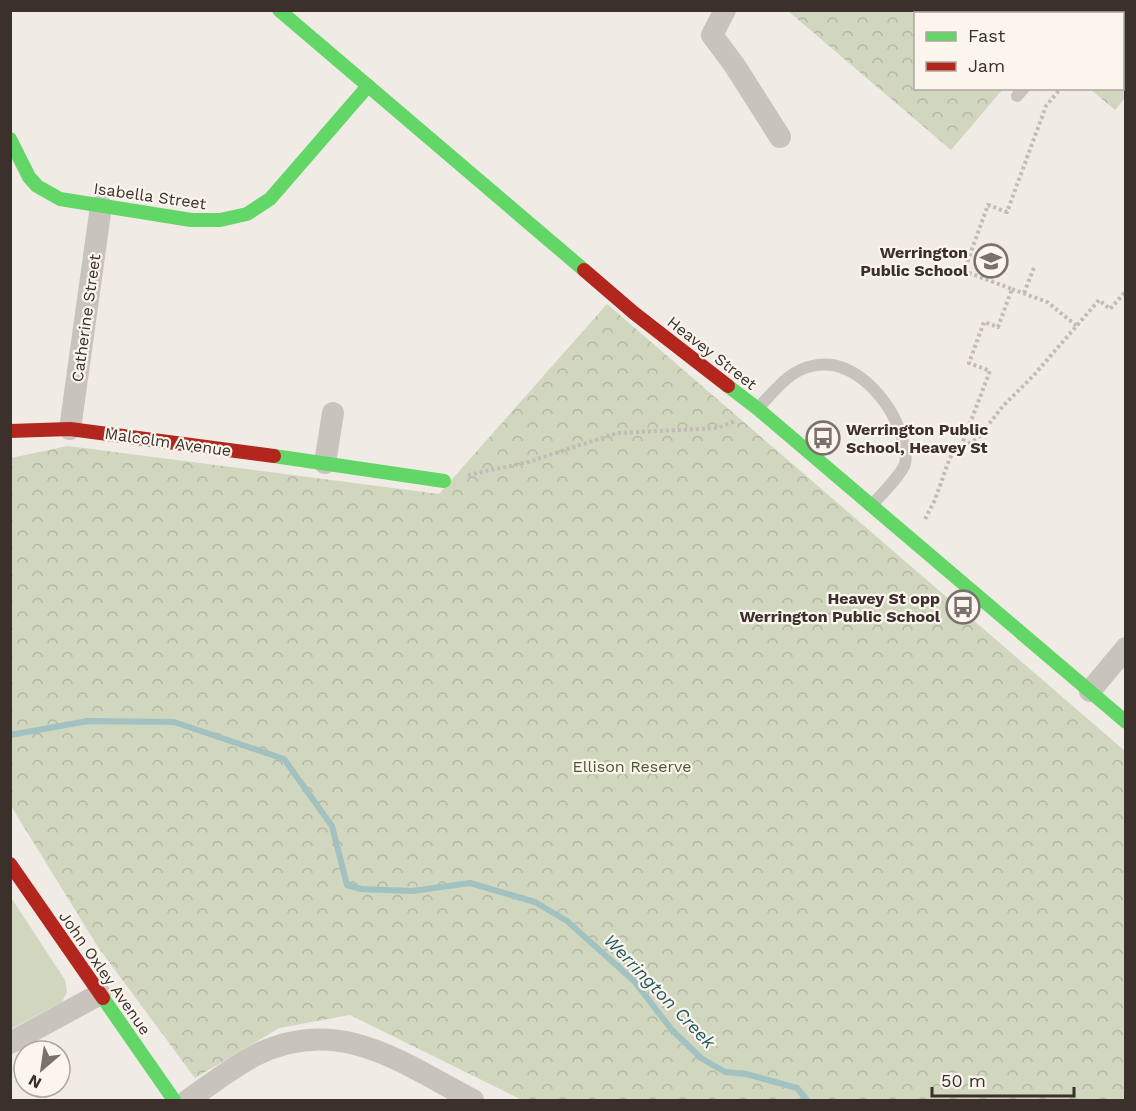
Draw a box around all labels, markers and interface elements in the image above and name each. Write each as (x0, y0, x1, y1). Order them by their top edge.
legend (914, 12, 1124, 90)
text: Fast (968, 25, 1006, 46)
text: Jam (968, 55, 1005, 76)
street label: Isabella Street (93, 179, 208, 213)
place label: Werrington Public School (860, 243, 969, 280)
school or university icon: Werrington Public School (973, 243, 1009, 279)
street label: Catherine Street (68, 252, 104, 383)
street label: Heavey Street (663, 312, 761, 394)
bus stop icon: Werrington Public School, Heavey St (805, 420, 841, 456)
place label: Werrington Public School, Heavey St (846, 420, 988, 457)
street label: Malcolm Avenue (103, 424, 233, 460)
place label: Heavey St opp Werrington Public School (739, 589, 941, 626)
bus stop icon: Heavey St opp Werrington Public School (945, 589, 981, 625)
park label: Ellison Reserve (573, 757, 692, 776)
street label: John Oxley Avenue (55, 907, 155, 1039)
water label: Werrington Creek (600, 929, 721, 1053)
north arrow (12, 1039, 72, 1099)
scale bar (932, 1060, 1074, 1098)
text: N (25, 1070, 45, 1093)
text: 50 m (941, 1070, 986, 1091)

